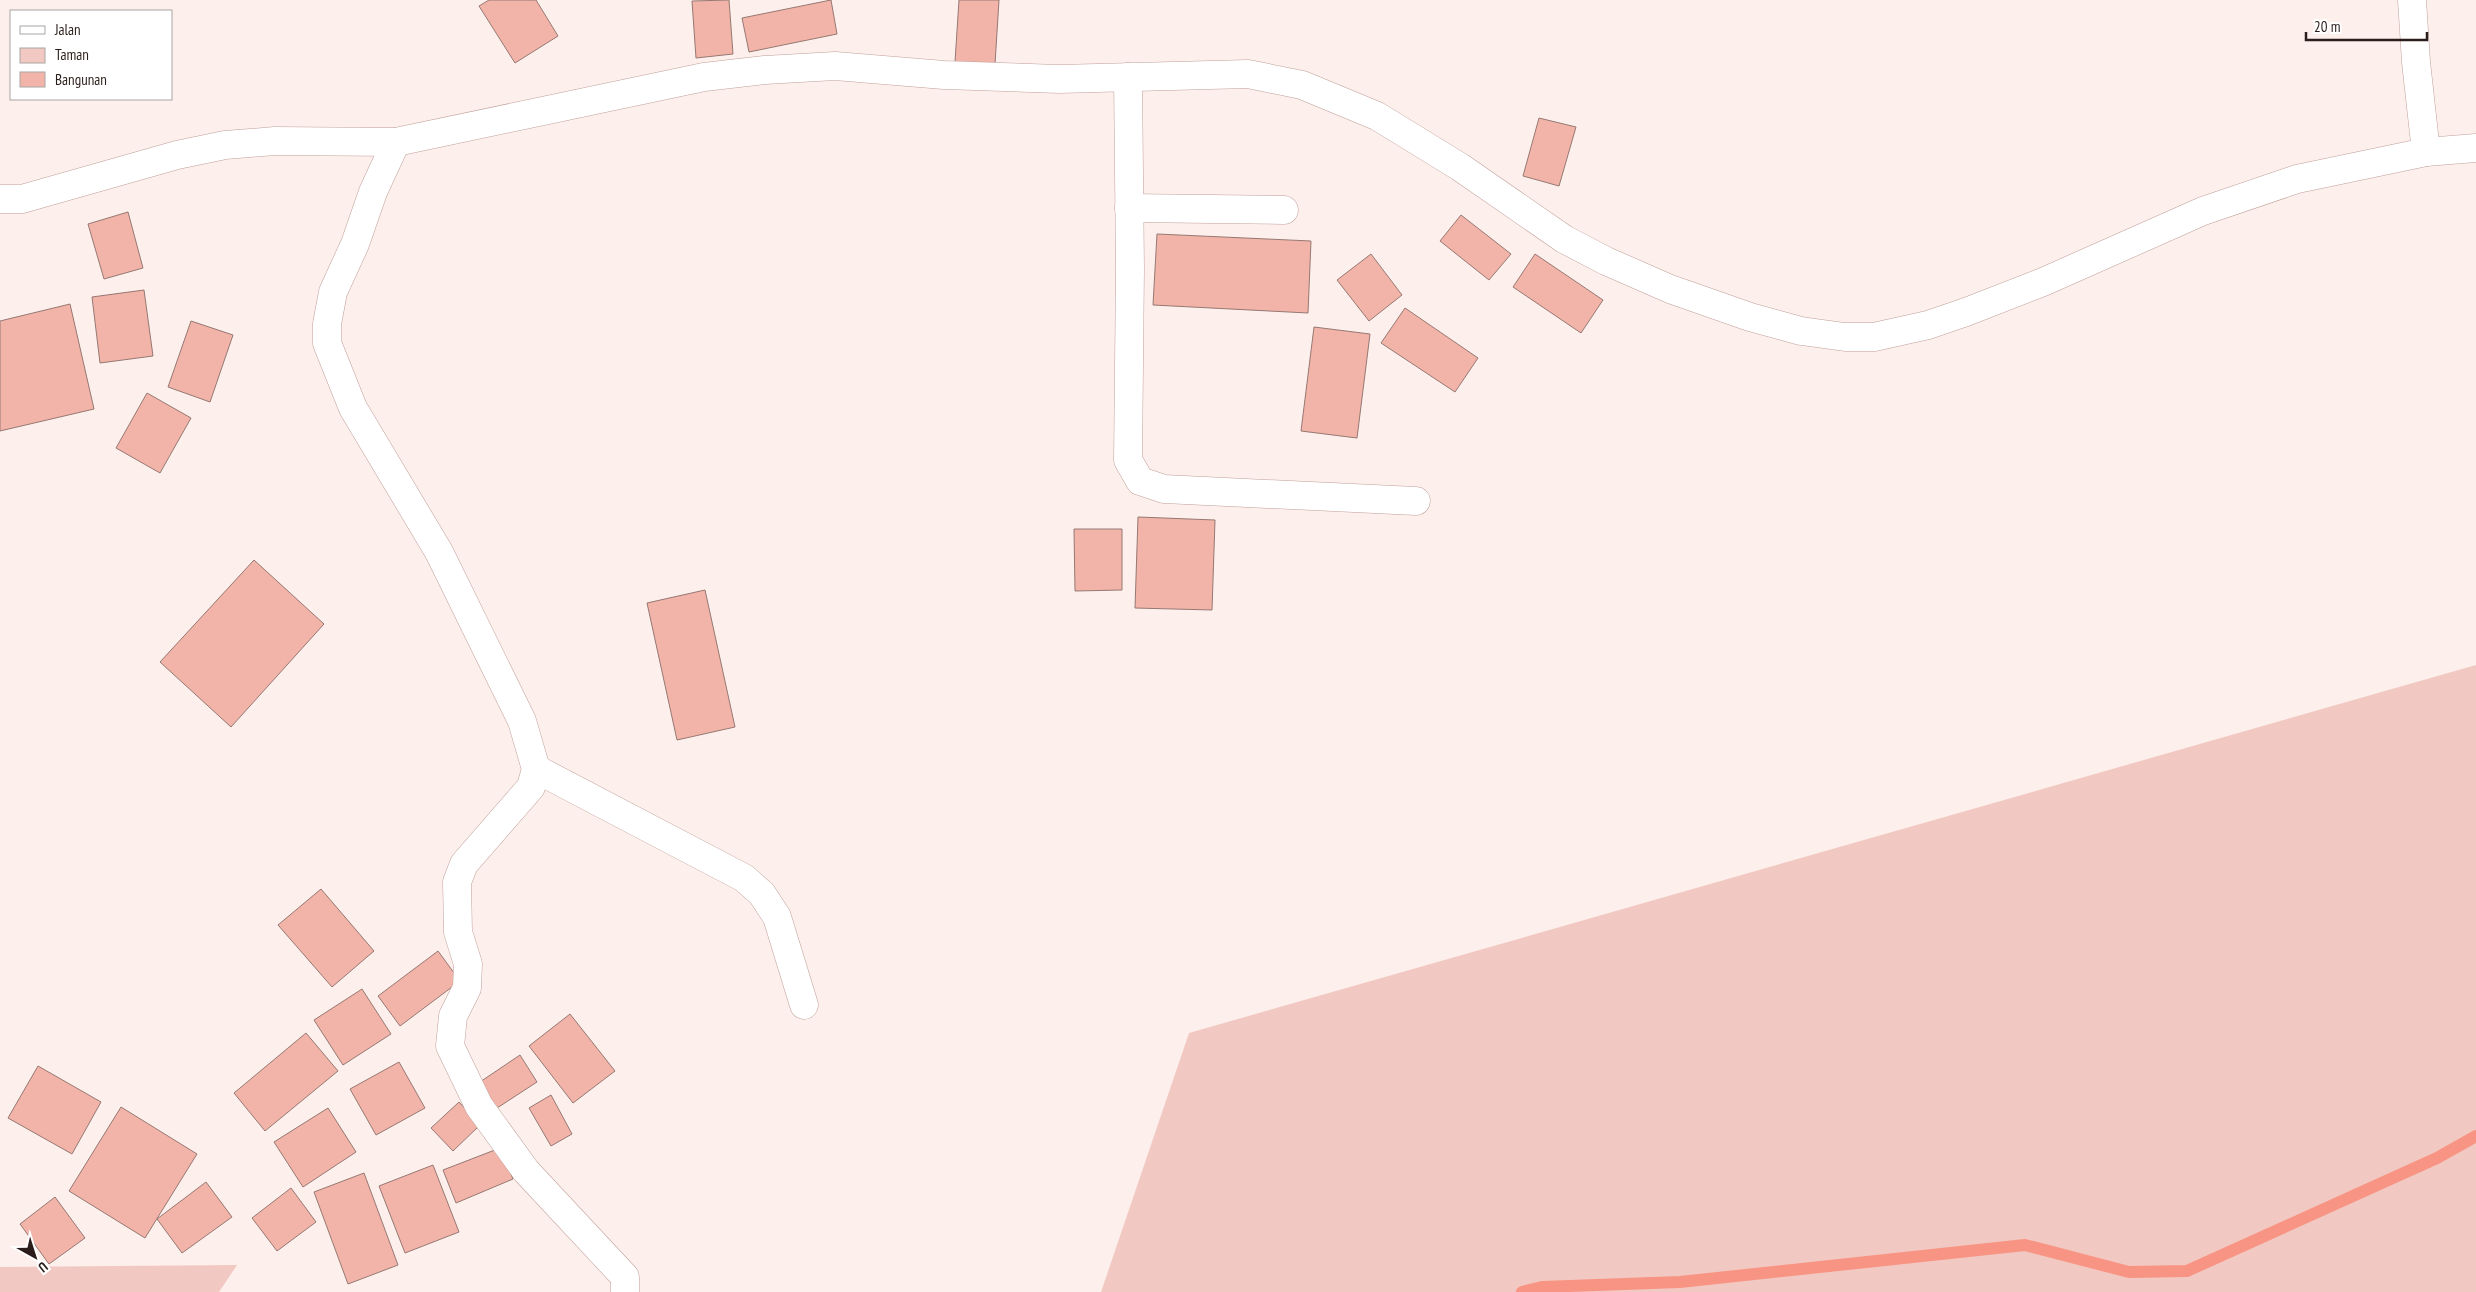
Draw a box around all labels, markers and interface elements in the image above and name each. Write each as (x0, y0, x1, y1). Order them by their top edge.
legend (10, 10, 172, 100)
scale bar (2306, 10, 2427, 42)
text: 20 m (2314, 17, 2340, 36)
text: Jalan (54, 20, 81, 39)
text: Taman (55, 45, 89, 64)
text: Bangunan (55, 70, 107, 89)
north arrow (10, 1232, 60, 1282)
text: U (35, 1258, 52, 1276)

